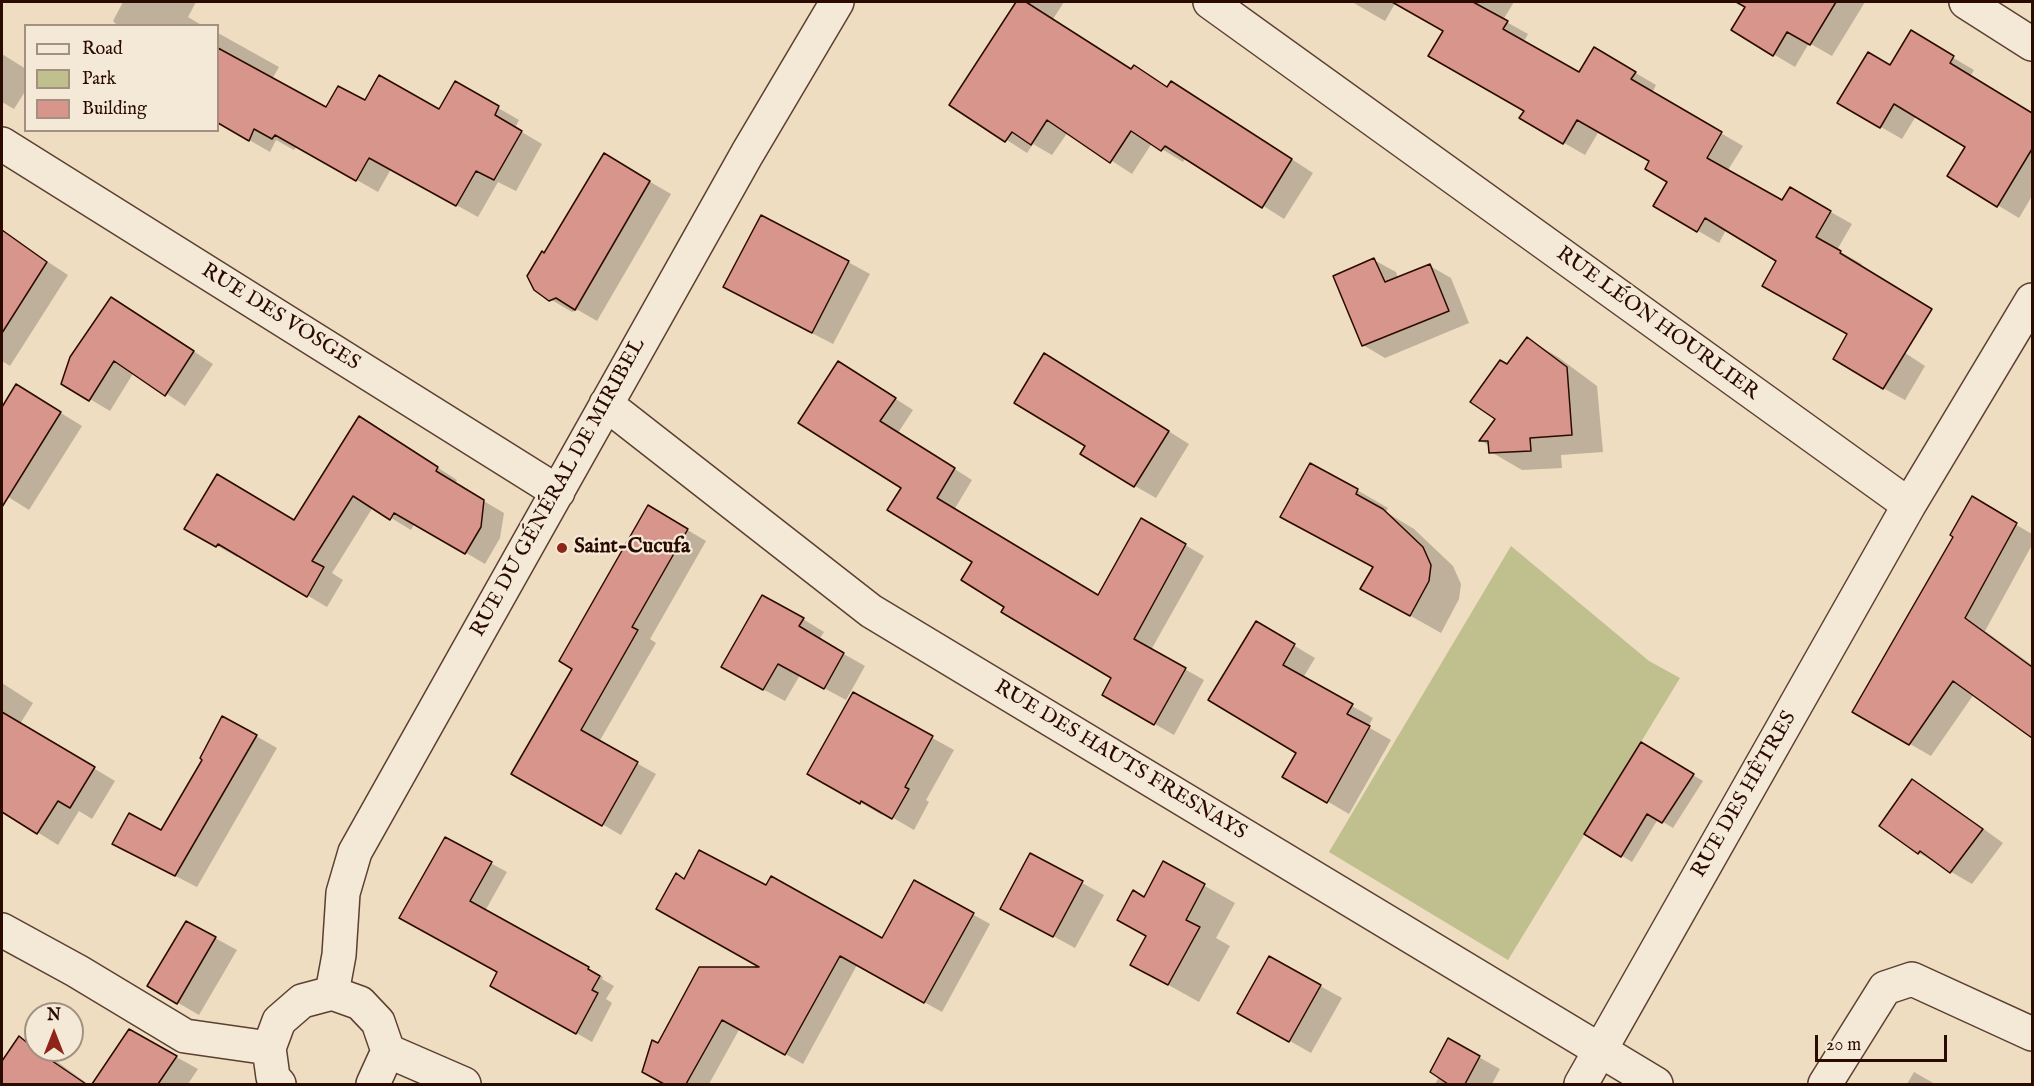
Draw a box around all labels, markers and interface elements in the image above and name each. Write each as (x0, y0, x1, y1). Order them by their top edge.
legend (24, 24, 219, 132)
text: Road (82, 38, 123, 61)
text: Park (82, 68, 116, 91)
text: Building (82, 98, 147, 121)
street label: RUE LÉON HOURLIER (1551, 242, 1763, 406)
street label: RUE DES VOSGES (196, 259, 364, 377)
street label: RUE DU GÉNÉRAL DE MIRIBEL (466, 334, 652, 642)
place label: Saint-Cucufa (574, 535, 690, 561)
marker: Saint-Cucufa (555, 541, 569, 555)
street label: RUE DES HAUTS FRESNAYS (989, 676, 1251, 846)
street label: RUE DES HÊTRES (1687, 707, 1803, 883)
north arrow (24, 1002, 84, 1062)
text: N (47, 1006, 61, 1026)
scale bar (1818, 1023, 1950, 1061)
text: 20 m (1826, 1034, 1861, 1057)

